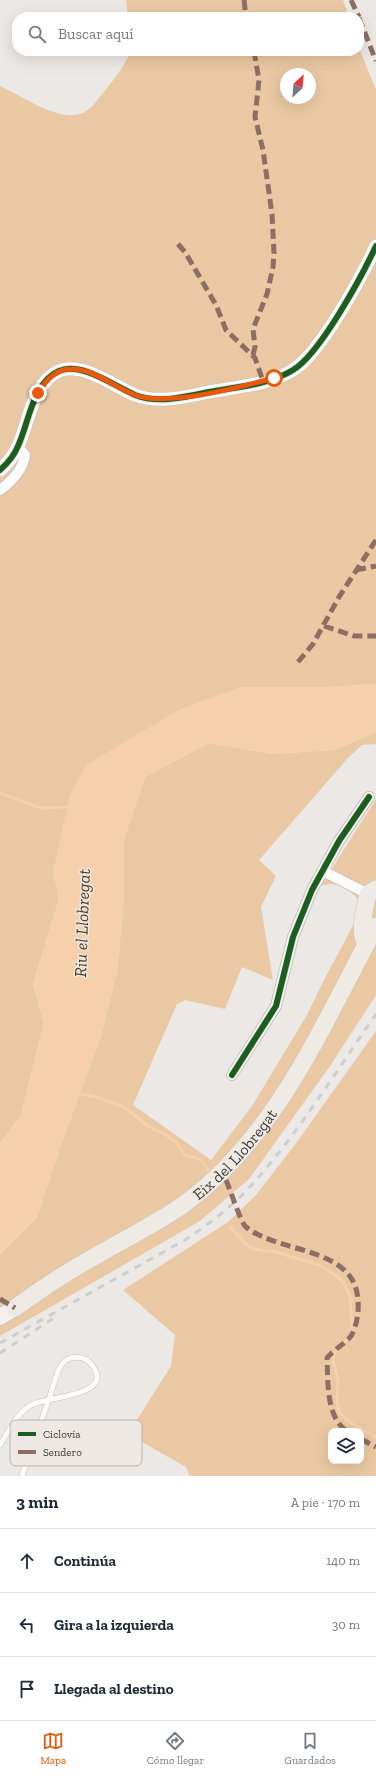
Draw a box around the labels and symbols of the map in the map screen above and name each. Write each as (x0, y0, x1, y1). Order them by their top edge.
north arrow (280, 68, 316, 104)
route start (265, 369, 283, 387)
route end (29, 384, 47, 402)
water label: Riu el Llobregat (70, 868, 94, 978)
street label: Eix del Llobregat (189, 1105, 281, 1204)
legend (10, 1420, 142, 1466)
text: Ciclovía (43, 1428, 81, 1441)
text: Sendero (43, 1446, 82, 1459)

